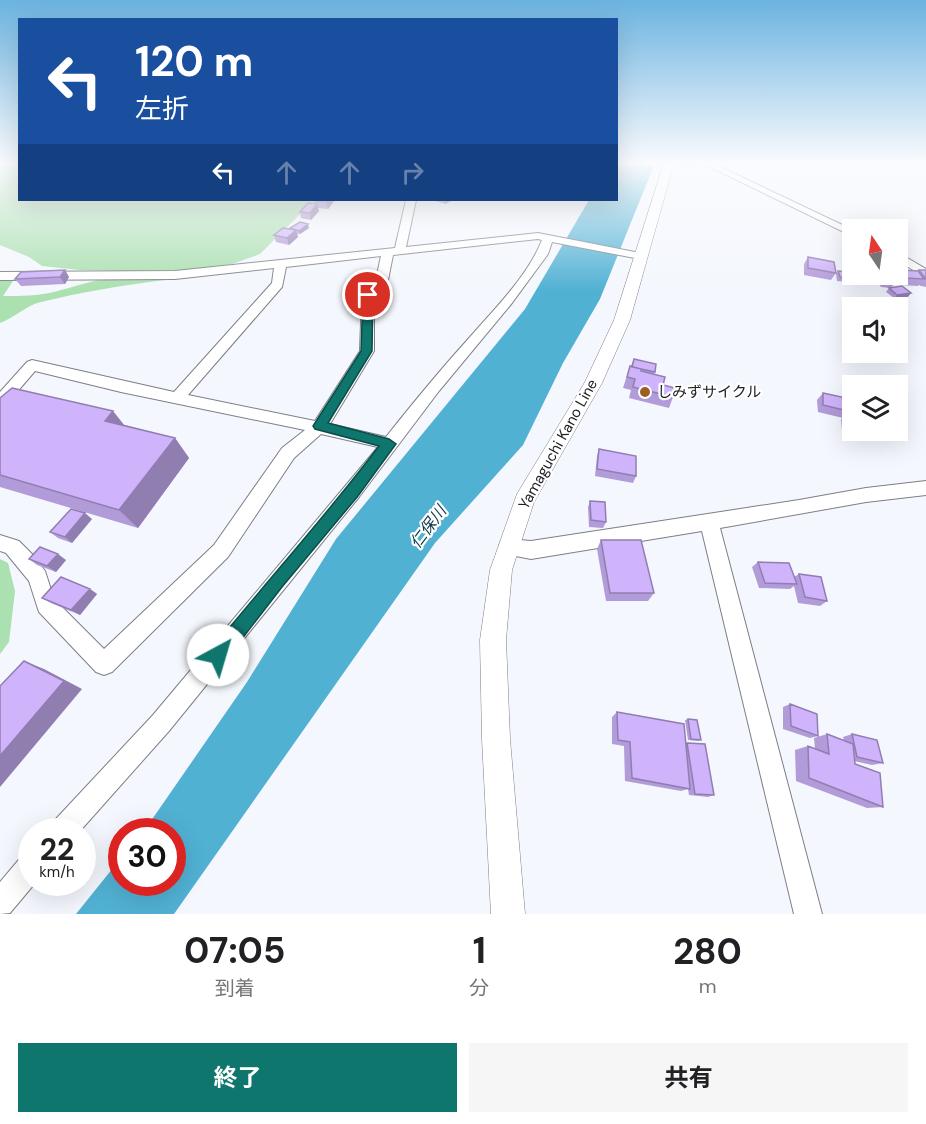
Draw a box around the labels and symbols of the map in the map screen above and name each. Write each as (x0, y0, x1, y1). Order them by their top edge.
north arrow (842, 219, 908, 285)
pin (342, 269, 393, 320)
street label: Yamaguchi Kano Line (514, 375, 602, 513)
place label: しみずサイクル (657, 382, 761, 402)
marker: しみずサイクル (638, 385, 652, 399)
water label: 仁保川 (405, 500, 452, 552)
position arrow (186, 623, 250, 687)
speed limit sign: 30 (108, 818, 186, 896)

